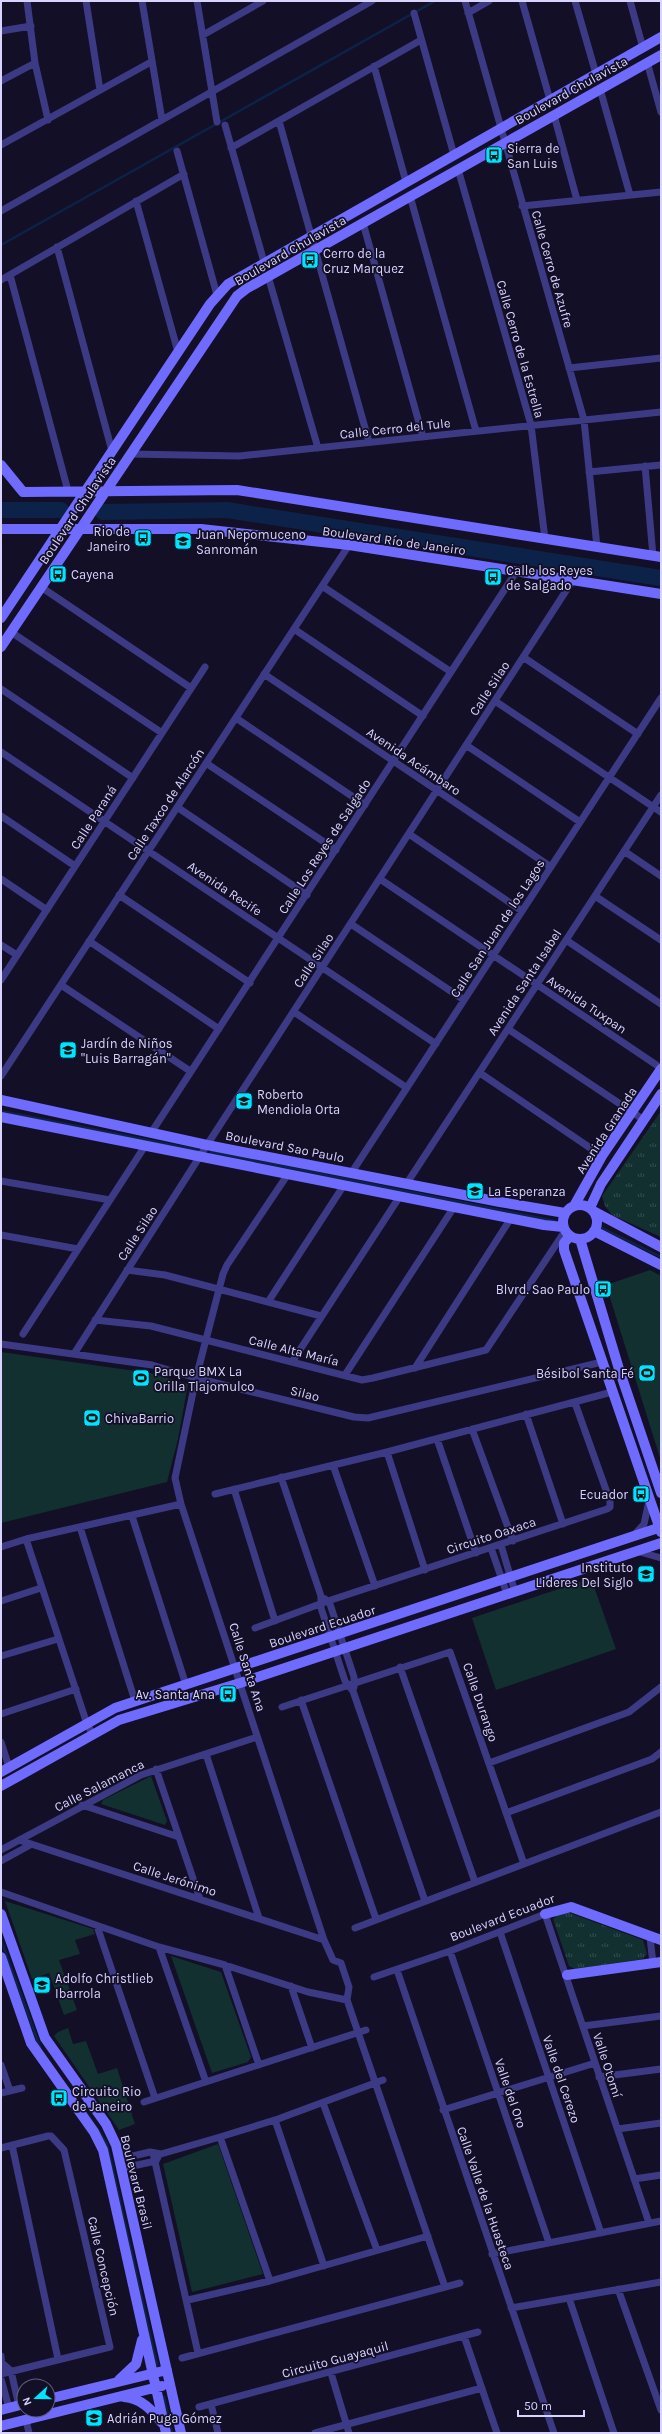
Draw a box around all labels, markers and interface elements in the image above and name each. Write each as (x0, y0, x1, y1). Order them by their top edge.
street label: Boulevard Chulavista (512, 53, 630, 128)
place label: Sierra de San Luis (507, 141, 560, 171)
bus stop icon: Sierra de San Luis (484, 145, 504, 165)
street label: Calle Cerro de Azufre (529, 209, 577, 330)
street label: Boulevard Chulavista (232, 212, 349, 289)
place label: Cerro de la Cruz Marquez (323, 246, 404, 277)
bus stop icon: Cerro de la Cruz Marquez (300, 250, 320, 270)
street label: Calle Cerro de la Estrella (494, 279, 547, 420)
street label: Calle Cerro del Tule (339, 415, 452, 442)
street label: Boulevard Chulavista (36, 454, 119, 567)
street label: Boulevard Río de Janeiro (321, 523, 467, 558)
place label: Rio de Janeiro (87, 524, 130, 554)
place label: Juan Nepomuceno Sanromán (196, 527, 306, 557)
bus stop icon: Rio de Janeiro (133, 528, 153, 548)
school or university icon: Juan Nepomuceno Sanromán (173, 531, 193, 551)
place label: Calle los Reyes de Salgado (506, 563, 593, 593)
bus stop icon: Cayena (48, 564, 68, 584)
place label: Cayena (71, 567, 114, 582)
bus stop icon: Calle los Reyes de Salgado (483, 567, 503, 587)
street label: Calle Silao (466, 658, 513, 718)
street label: Avenida Acámbaro (364, 724, 464, 798)
street label: Calle Taxco de Alarcón (124, 746, 207, 863)
street label: Calle Los Reyes de Salgado (275, 776, 374, 917)
street label: Calle Paraná (67, 782, 120, 852)
street label: Calle San Juan de los Lagos (447, 856, 548, 1000)
street label: Avenida Recife (185, 858, 265, 919)
street label: Avenida Santa Isabel (484, 926, 564, 1038)
street label: Calle Silao (290, 930, 337, 990)
street label: Avenida Tuxpan (544, 972, 629, 1037)
place label: Jardín de Niños "Luis Barragán" (81, 1036, 173, 1066)
school or university icon: Jardín de Niños "Luis Barragán" (58, 1040, 78, 1060)
street label: Avenida Granada (573, 1084, 640, 1176)
place label: Roberto Mendiola Orta (257, 1087, 340, 1117)
school or university icon: Roberto Mendiola Orta (234, 1091, 254, 1111)
street label: Boulevard Sao Paulo (224, 1128, 346, 1165)
school or university icon: La Esperanza (465, 1181, 485, 1201)
place label: La Esperanza (488, 1184, 566, 1199)
street label: Calle Silao (114, 1203, 161, 1263)
bus stop icon: Blvrd. Sao Paulo (593, 1279, 613, 1299)
place label: Blvrd. Sao Paulo (496, 1282, 590, 1297)
street label: Calle Alta María (247, 1332, 340, 1369)
sports icon: Bésibol Santa Fé (637, 1363, 657, 1383)
place label: Parque BMX La Orilla Tlajomulco (154, 1364, 254, 1394)
place label: Bésibol Santa Fé (536, 1366, 634, 1381)
sports icon: Parque BMX La Orilla Tlajomulco (131, 1368, 151, 1388)
street label: Silao (289, 1383, 321, 1404)
sports icon: ChivaBarrio (82, 1408, 102, 1428)
place label: ChivaBarrio (105, 1411, 174, 1426)
bus stop icon: Ecuador (631, 1484, 651, 1504)
place label: Ecuador (579, 1487, 628, 1502)
street label: Circuito Oaxaca (444, 1514, 538, 1557)
place label: Instituto Lideres Del Siglo (536, 1560, 633, 1590)
school or university icon: Instituto Lideres Del Siglo (636, 1564, 656, 1584)
street label: Boulevard Ecuador (267, 1602, 378, 1651)
street label: Calle Santa Ana (226, 1621, 269, 1714)
street label: Calle Durango (460, 1661, 501, 1744)
bus stop icon: Av. Santa Ana (218, 1684, 238, 1704)
place label: Av. Santa Ana (135, 1687, 215, 1702)
street label: Calle Salamanca (52, 1756, 147, 1815)
street label: Calle Jerónimo (131, 1858, 218, 1899)
street label: Boulevard Ecuador (448, 1890, 557, 1944)
place label: Adolfo Christlieb Ibarrola (55, 1971, 154, 2001)
school or university icon: Adolfo Christlieb Ibarrola (32, 1975, 52, 1995)
street label: Valle Otomí (590, 2031, 625, 2100)
street label: Valle del Cerezo (540, 2033, 584, 2125)
street label: Valle del Oro (492, 2056, 529, 2130)
place label: Circuito Rio de Janeiro (72, 2084, 141, 2114)
bus stop icon: Circuito Rio de Janeiro (49, 2088, 69, 2108)
street label: Calle Valle de la Huasteca (454, 2125, 517, 2272)
street label: Boulevard Brasil (118, 2133, 156, 2231)
street label: Calle Concepción (85, 2215, 122, 2317)
street label: Circuito Guayaquil (280, 2338, 390, 2382)
north arrow (16, 2378, 56, 2418)
scale bar (518, 2392, 584, 2418)
text: N (20, 2395, 35, 2407)
text: 50 m (524, 2399, 552, 2413)
school or university icon: Adrián Puga Gómez (84, 2408, 104, 2428)
place label: Adrián Puga Gómez (107, 2411, 222, 2426)

